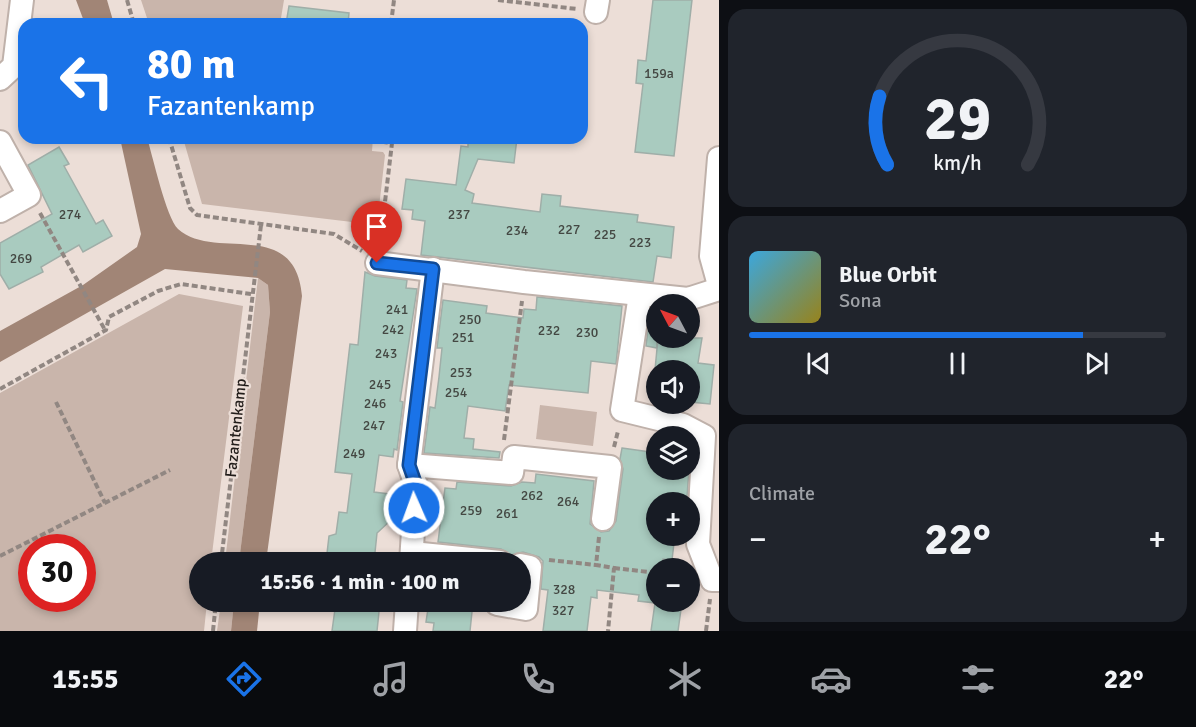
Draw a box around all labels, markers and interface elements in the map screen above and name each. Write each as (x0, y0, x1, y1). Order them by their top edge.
text: 80 m (147, 39, 236, 90)
icon: left (48, 42, 126, 120)
house number: 159a (644, 65, 674, 82)
text: 29 (924, 80, 991, 157)
text: Fazantenkamp (147, 90, 315, 123)
text: km/h (933, 151, 982, 177)
pin (351, 201, 402, 263)
house number: 274 (59, 206, 82, 223)
house number: 237 (448, 206, 470, 223)
icon: arrive (360, 210, 393, 243)
house number: 227 (558, 221, 580, 238)
house number: 234 (506, 222, 529, 239)
house number: 225 (594, 226, 616, 243)
house number: 223 (629, 234, 651, 251)
house number: 269 (10, 250, 32, 267)
text: Blue Orbit (839, 261, 937, 288)
text: Sona (839, 288, 882, 313)
north arrow (646, 294, 700, 348)
map controls (646, 294, 700, 612)
house number: 241 (386, 301, 408, 318)
house number: 250 (459, 311, 481, 328)
house number: 242 (382, 321, 404, 338)
house number: 232 (538, 322, 560, 339)
house number: 230 (576, 324, 598, 341)
house number: 251 (452, 329, 474, 346)
house number: 243 (375, 345, 397, 362)
icon: previous (802, 347, 835, 380)
icon: pause (941, 347, 974, 380)
icon: next (1080, 347, 1113, 380)
button: sound (646, 360, 700, 414)
house number: 253 (450, 364, 472, 381)
house number: 245 (369, 376, 391, 393)
street label: Fazantenkamp (221, 377, 251, 479)
house number: 254 (445, 384, 468, 401)
house number: 246 (364, 395, 386, 412)
house number: 247 (363, 417, 385, 434)
button: layers (646, 426, 700, 480)
house number: 249 (343, 445, 365, 462)
position arrow (382, 476, 446, 540)
text: Climate (749, 481, 815, 506)
house number: 262 (521, 487, 543, 504)
button: + (646, 492, 700, 546)
house number: 264 (557, 493, 580, 510)
house number: 259 (460, 502, 482, 519)
house number: 261 (496, 505, 518, 522)
text: 22° (924, 512, 991, 567)
text: − (749, 519, 767, 560)
text: + (1148, 519, 1166, 560)
speed limit sign: 30 (18, 534, 96, 612)
button: − (646, 558, 700, 612)
text: 15:56 · 1 min · 100 m (260, 568, 460, 595)
house number: 328 (553, 581, 575, 598)
house number: 327 (552, 602, 574, 619)
icon: directions (223, 658, 265, 700)
icon: music (370, 658, 412, 700)
icon: phone (517, 658, 559, 700)
icon: climate (664, 658, 706, 700)
icon: car (810, 658, 852, 700)
icon: filters (957, 658, 999, 700)
text: 15:55 (52, 663, 119, 696)
text: 22° (1104, 663, 1144, 696)

